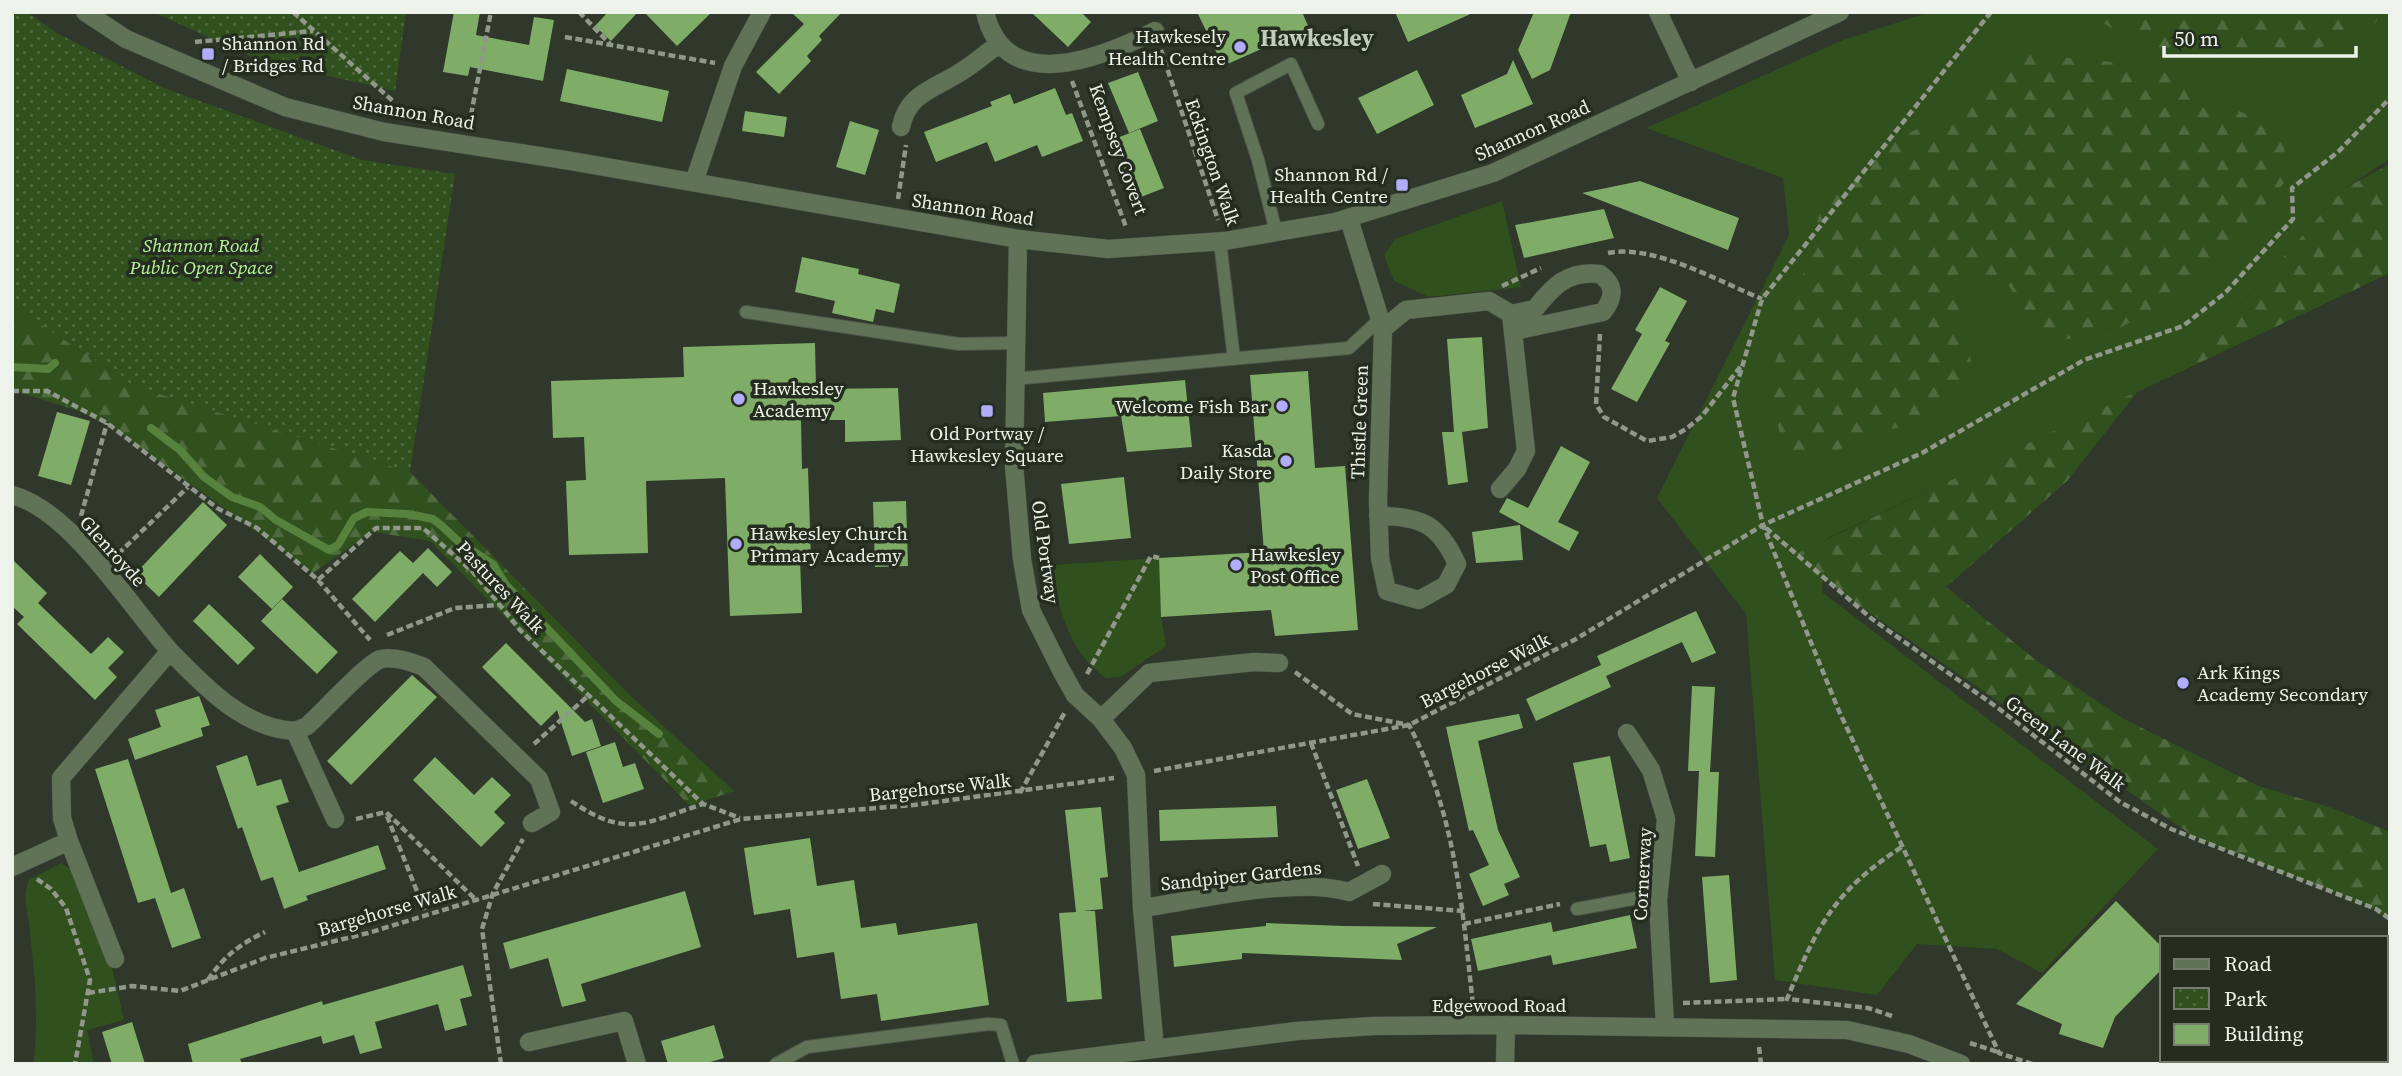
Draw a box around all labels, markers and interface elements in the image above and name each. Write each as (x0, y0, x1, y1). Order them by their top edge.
scale bar (2164, 14, 2356, 58)
district label: Hawkesley (1260, 22, 1374, 54)
place label: Hawkesely Health Centre (1108, 23, 1226, 71)
text: 50 m (2174, 24, 2219, 53)
place label: Shannon Rd / Bridges Rd (222, 30, 325, 78)
marker: Hawkesely Health Centre (1232, 39, 1248, 55)
marker: Shannon Rd / Bridges Rd (200, 46, 216, 62)
street label: Kempsey Covert (1083, 80, 1155, 219)
street label: Shannon Road (351, 89, 477, 136)
street label: Shannon Road (1471, 93, 1594, 167)
street label: Eckington Walk (1179, 95, 1247, 229)
place label: Shannon Rd / Health Centre (1270, 161, 1389, 209)
marker: Shannon Rd / Health Centre (1394, 177, 1410, 193)
street label: Shannon Road (910, 187, 1036, 231)
park label: Shannon Road Public Open Space (128, 232, 273, 280)
street label: Thistle Green (1344, 364, 1374, 480)
place label: Hawkesley Academy (753, 375, 844, 423)
marker: Hawkesley Academy (731, 391, 747, 407)
place label: Welcome Fish Bar (1115, 393, 1268, 419)
marker: Welcome Fish Bar (1274, 398, 1290, 414)
marker: Old Portway / Hawkesley Square (979, 403, 995, 419)
place label: Old Portway / Hawkesley Square (910, 420, 1064, 468)
place label: Kasda Daily Store (1180, 437, 1272, 485)
marker: Kasda Daily Store (1278, 453, 1294, 469)
street label: Old Portway (1026, 499, 1066, 605)
street label: Glenroyde (74, 510, 152, 592)
place label: Hawkesley Church Primary Academy (750, 520, 908, 568)
street label: Pastures Walk (451, 535, 551, 640)
marker: Hawkesley Church Primary Academy (728, 536, 744, 552)
place label: Hawkesley Post Office (1250, 541, 1341, 589)
marker: Hawkesley Post Office (1228, 557, 1244, 573)
street label: Bargehorse Walk (1416, 626, 1555, 714)
place label: Ark Kings Academy Secondary (2197, 659, 2368, 707)
marker: Ark Kings Academy Secondary (2175, 675, 2191, 691)
street label: Green Lane Walk (2000, 689, 2132, 797)
street label: Bargehorse Walk (868, 767, 1013, 807)
street label: Cornerway (1627, 826, 1657, 921)
street label: Sandpiper Gardens (1159, 854, 1323, 896)
street label: Bargehorse Walk (315, 878, 460, 942)
legend (2160, 936, 2388, 1062)
text: Road (2224, 949, 2272, 978)
text: Park (2224, 984, 2268, 1013)
street label: Edgewood Road (1432, 992, 1566, 1018)
text: Building (2224, 1019, 2303, 1048)

